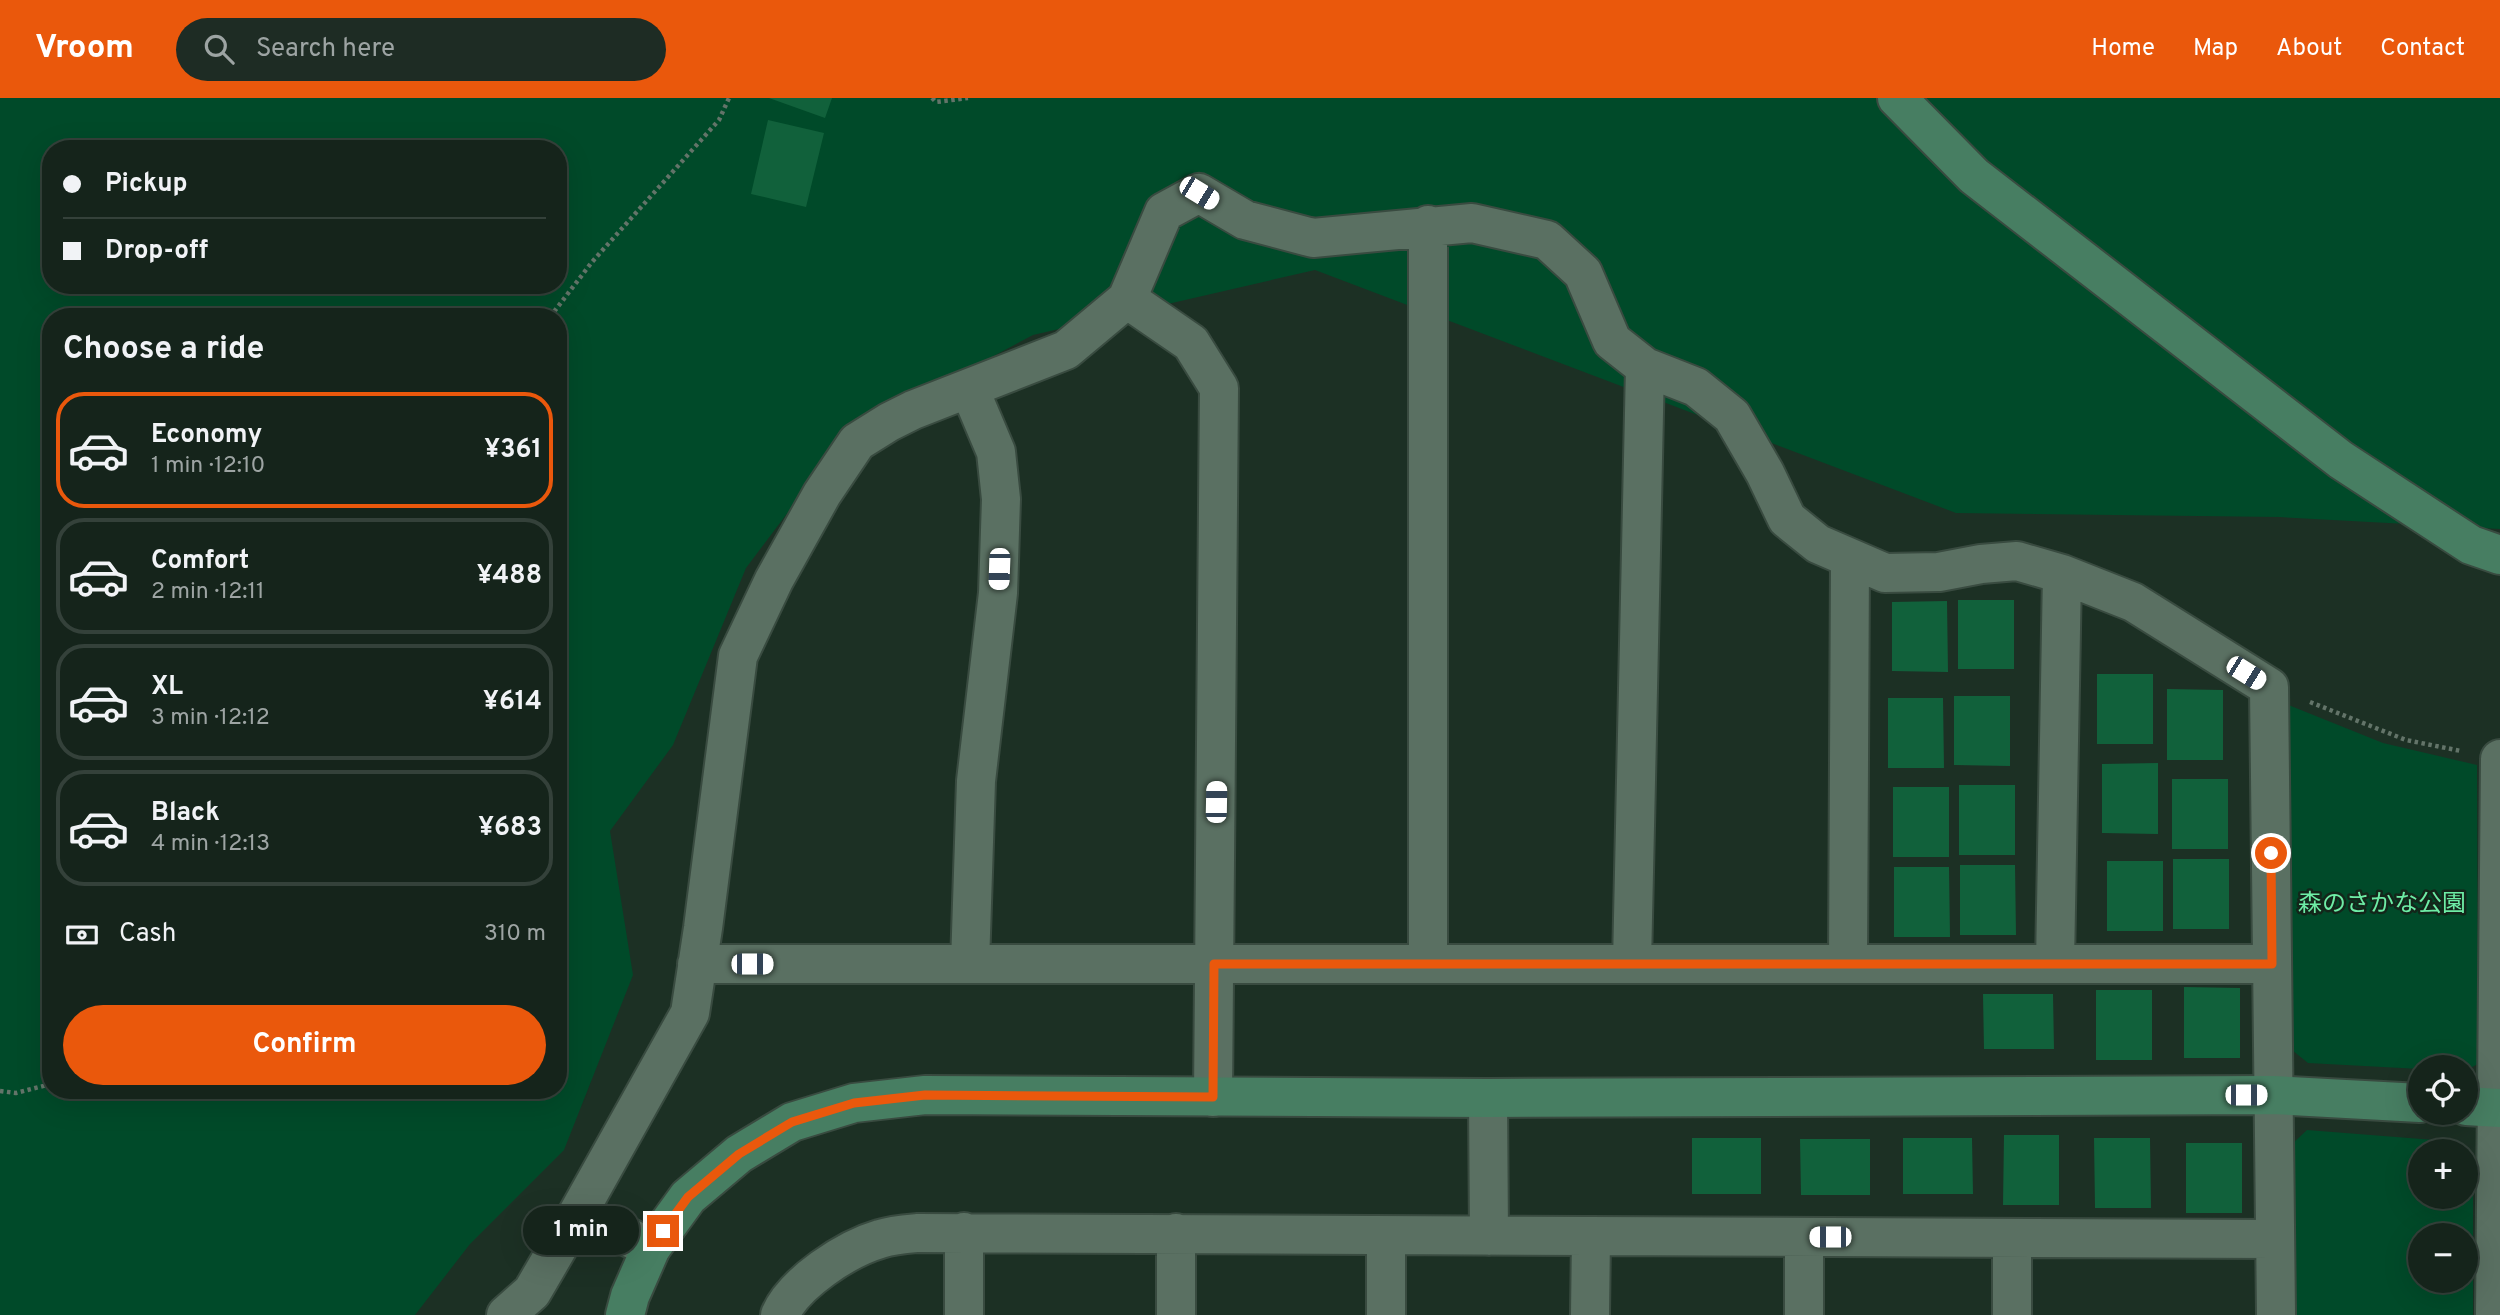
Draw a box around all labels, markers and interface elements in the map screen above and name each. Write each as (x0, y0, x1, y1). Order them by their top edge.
search box (176, 18, 666, 81)
text: Vroom (35, 28, 134, 70)
icon: search (200, 30, 238, 68)
text: Search here (256, 33, 395, 66)
text: Home (2091, 34, 2155, 64)
text: Map (2193, 34, 2238, 64)
text: About (2276, 34, 2342, 64)
text: Contact (2380, 34, 2465, 64)
text: Pickup (105, 168, 188, 201)
car (1176, 173, 1223, 213)
text: Drop-off (105, 235, 208, 268)
text: Choose a ride (63, 330, 264, 370)
icon: car (67, 419, 130, 482)
text: Economy (151, 419, 262, 452)
text: ¥361 (484, 434, 542, 467)
text: 1 min · 12:10 (151, 452, 265, 481)
icon: car (67, 545, 130, 608)
text: Comfort (151, 545, 249, 578)
car (988, 548, 1011, 590)
text: ¥488 (477, 560, 542, 593)
text: 2 min · 12:11 (151, 578, 265, 607)
car (2223, 653, 2270, 693)
icon: car (67, 671, 130, 734)
text: XL (151, 671, 183, 704)
text: ¥614 (483, 686, 542, 719)
text: 3 min · 12:12 (151, 704, 270, 733)
car (1206, 781, 1227, 823)
icon: car (67, 797, 130, 860)
text: Black (151, 797, 220, 830)
text: ¥683 (478, 812, 542, 845)
text: 4 min · 12:13 (151, 830, 270, 859)
route start (2255, 837, 2287, 869)
park label: 森のさかな公園 (2298, 890, 2466, 920)
icon: cash (63, 916, 101, 954)
text: Cash (119, 918, 176, 951)
text: 310 m (484, 920, 546, 949)
car (732, 954, 774, 975)
button: Confirm (63, 1005, 546, 1085)
map controls (2408, 1055, 2478, 1293)
button: locate (2408, 1055, 2478, 1125)
car (2226, 1085, 2268, 1106)
button: + (2408, 1139, 2478, 1209)
callout: 1 min (523, 1206, 638, 1256)
route end (647, 1215, 679, 1247)
text: 1 min (553, 1216, 609, 1245)
button: − (2408, 1223, 2478, 1293)
car (1810, 1227, 1852, 1248)

